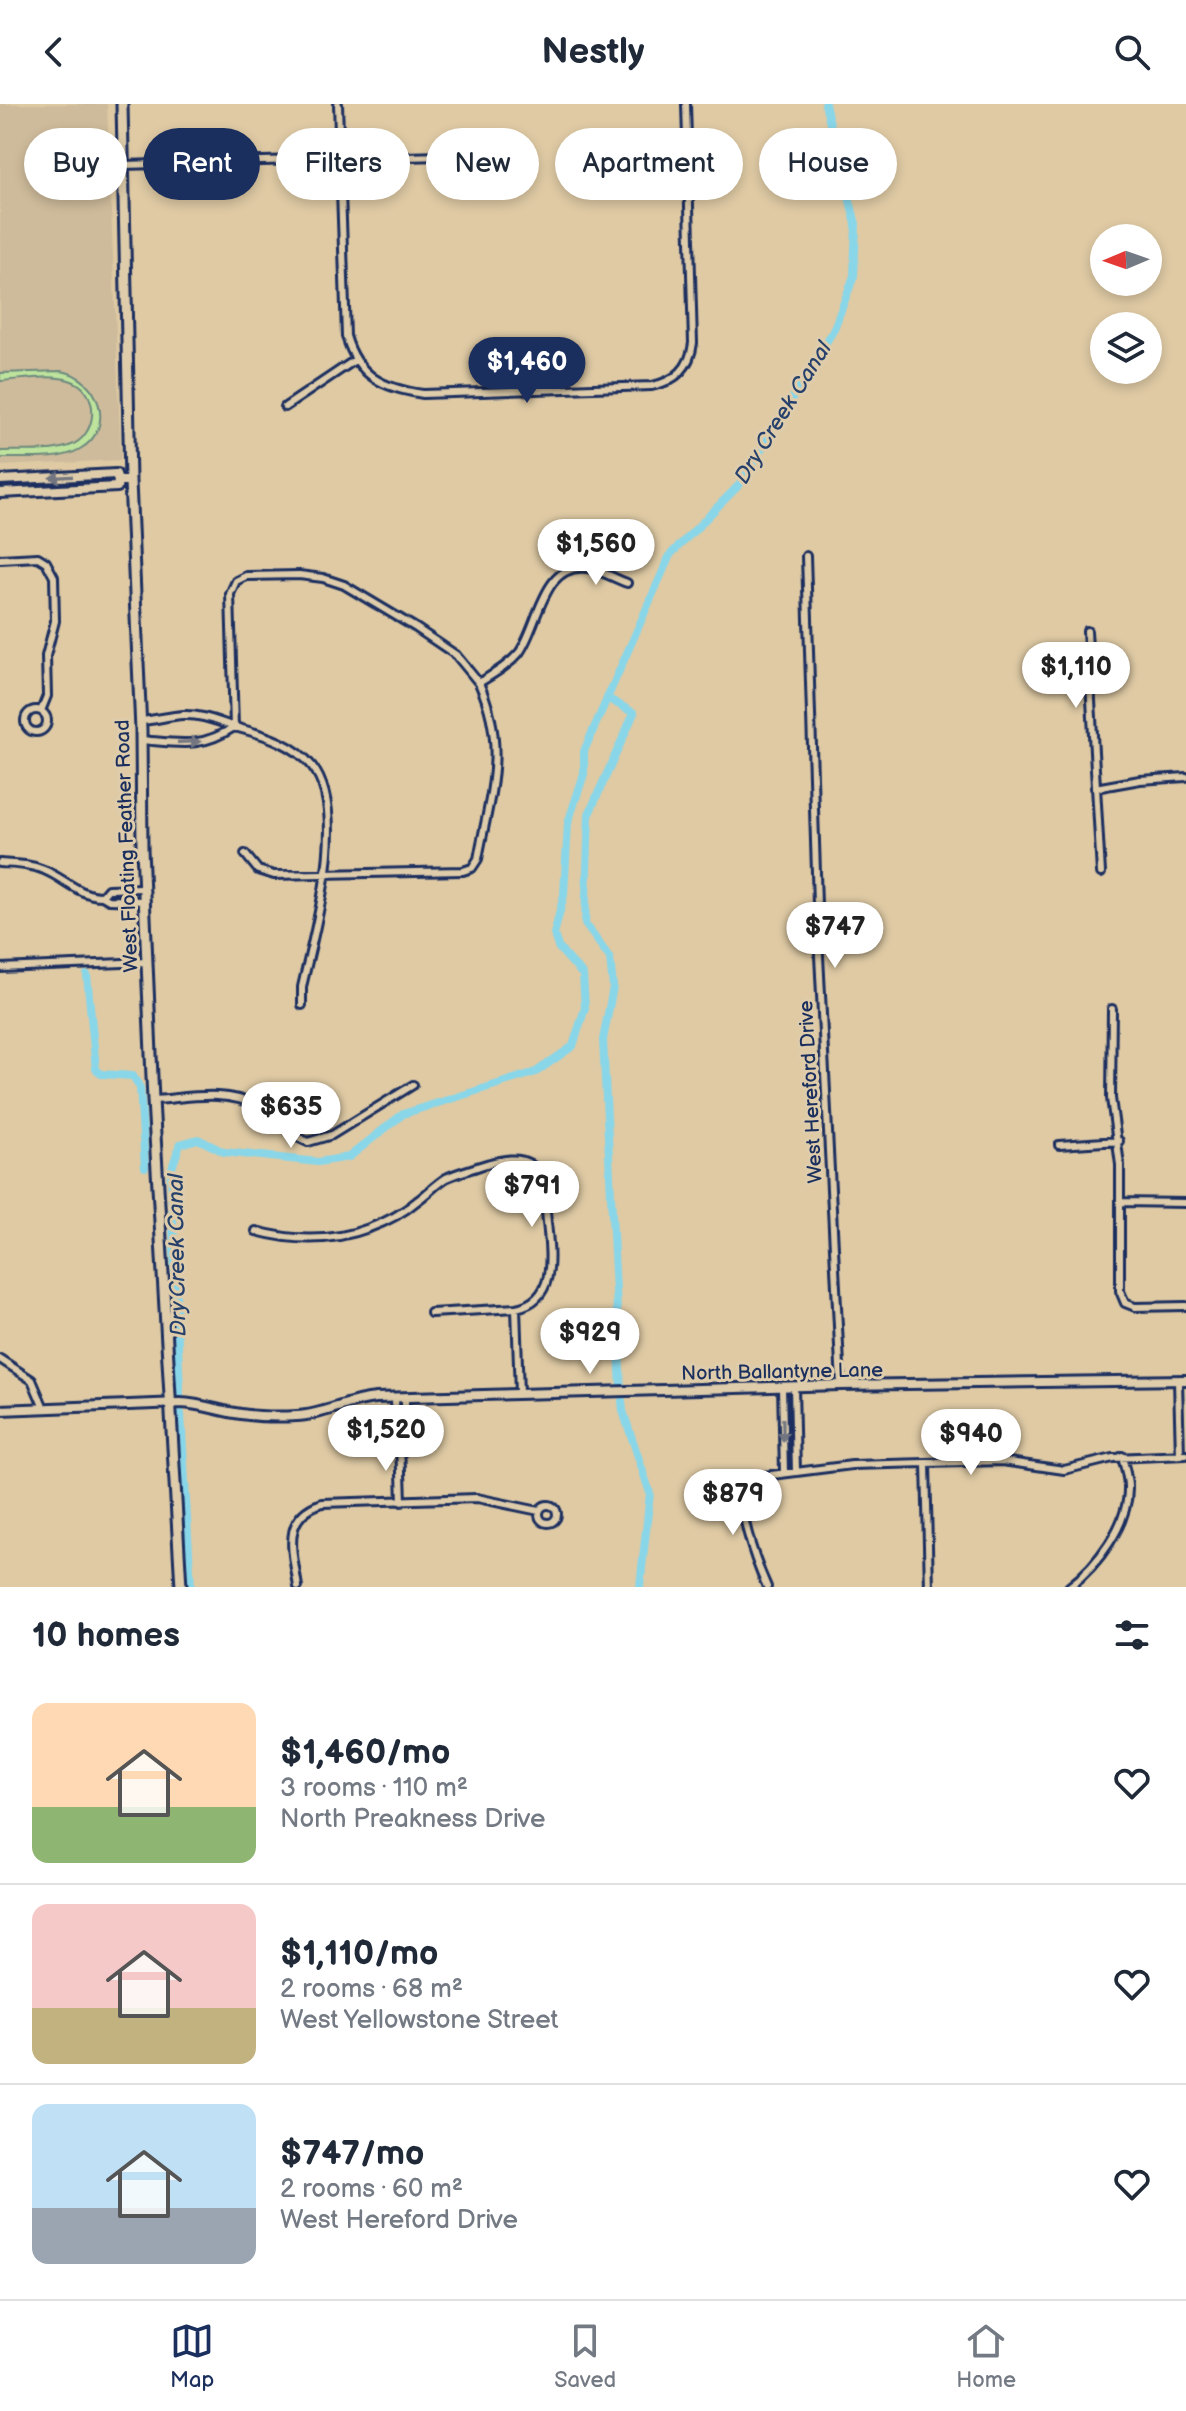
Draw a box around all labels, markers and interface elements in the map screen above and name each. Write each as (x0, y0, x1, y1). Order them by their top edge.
icon: back (32, 30, 76, 74)
icon: search (1110, 30, 1154, 74)
text: Nestly (542, 31, 645, 74)
chip: Buy (24, 128, 127, 200)
chip: Rent (143, 128, 260, 200)
chip: Filters (276, 128, 410, 200)
chip: New (426, 128, 539, 200)
chip: Apartment (555, 128, 743, 200)
chip: House (759, 128, 897, 200)
north arrow (1090, 224, 1162, 296)
map controls (1090, 224, 1162, 384)
button: layers (1090, 312, 1162, 384)
water label: Dry Creek Canal (729, 336, 838, 489)
pin: $1,460 (462, 337, 592, 405)
text: $1,460 (486, 347, 568, 378)
one-way arrow (48, 471, 73, 484)
pin: $1,560 (531, 519, 661, 587)
text: $1,560 (556, 529, 636, 560)
pin: $1,110 (1011, 642, 1141, 710)
text: $1,110 (1040, 652, 1112, 683)
street label: West Floating Feather Road (111, 719, 143, 973)
one-way arrow (177, 736, 202, 749)
pin: $747 (788, 902, 882, 970)
text: $747 (804, 912, 866, 943)
street label: West Hereford Drive (794, 1000, 828, 1184)
pin: $635 (244, 1082, 338, 1150)
text: $635 (259, 1092, 323, 1123)
pin: $791 (485, 1161, 579, 1229)
text: $791 (503, 1171, 561, 1202)
water label: Dry Creek Canal (163, 1172, 192, 1337)
pin: $929 (543, 1308, 637, 1376)
text: $929 (558, 1318, 622, 1349)
street label: North Ballantyne Lane (681, 1358, 883, 1386)
pin: $1,520 (321, 1405, 451, 1473)
pin: $940 (924, 1409, 1018, 1477)
text: $1,520 (346, 1415, 426, 1446)
one-way arrow (777, 1418, 790, 1443)
text: $940 (939, 1419, 1003, 1450)
pin: $879 (686, 1469, 780, 1537)
text: $879 (702, 1479, 764, 1510)
icon: filters (1110, 1613, 1154, 1657)
text: 10 homes (32, 1615, 180, 1656)
text: $1,460/mo (280, 1732, 450, 1773)
icon: home (96, 1735, 192, 1831)
icon: heart (1110, 1761, 1154, 1805)
text: 3 rooms · 110 m² (280, 1773, 468, 1804)
text: North Preakness Drive (280, 1804, 545, 1835)
text: $1,110/mo (280, 1933, 438, 1974)
icon: home (96, 1936, 192, 2032)
icon: heart (1110, 1962, 1154, 2006)
text: 2 rooms · 68 m² (280, 1974, 463, 2005)
text: West Yellowstone Street (280, 2005, 559, 2036)
text: $747/mo (280, 2133, 424, 2174)
icon: home (96, 2136, 192, 2232)
icon: heart (1110, 2162, 1154, 2206)
text: 2 rooms · 60 m² (280, 2174, 463, 2205)
text: West Hereford Drive (280, 2205, 518, 2236)
tab: Map (170, 2319, 214, 2394)
tab: Saved (554, 2319, 616, 2394)
tab: Home (956, 2319, 1016, 2394)

